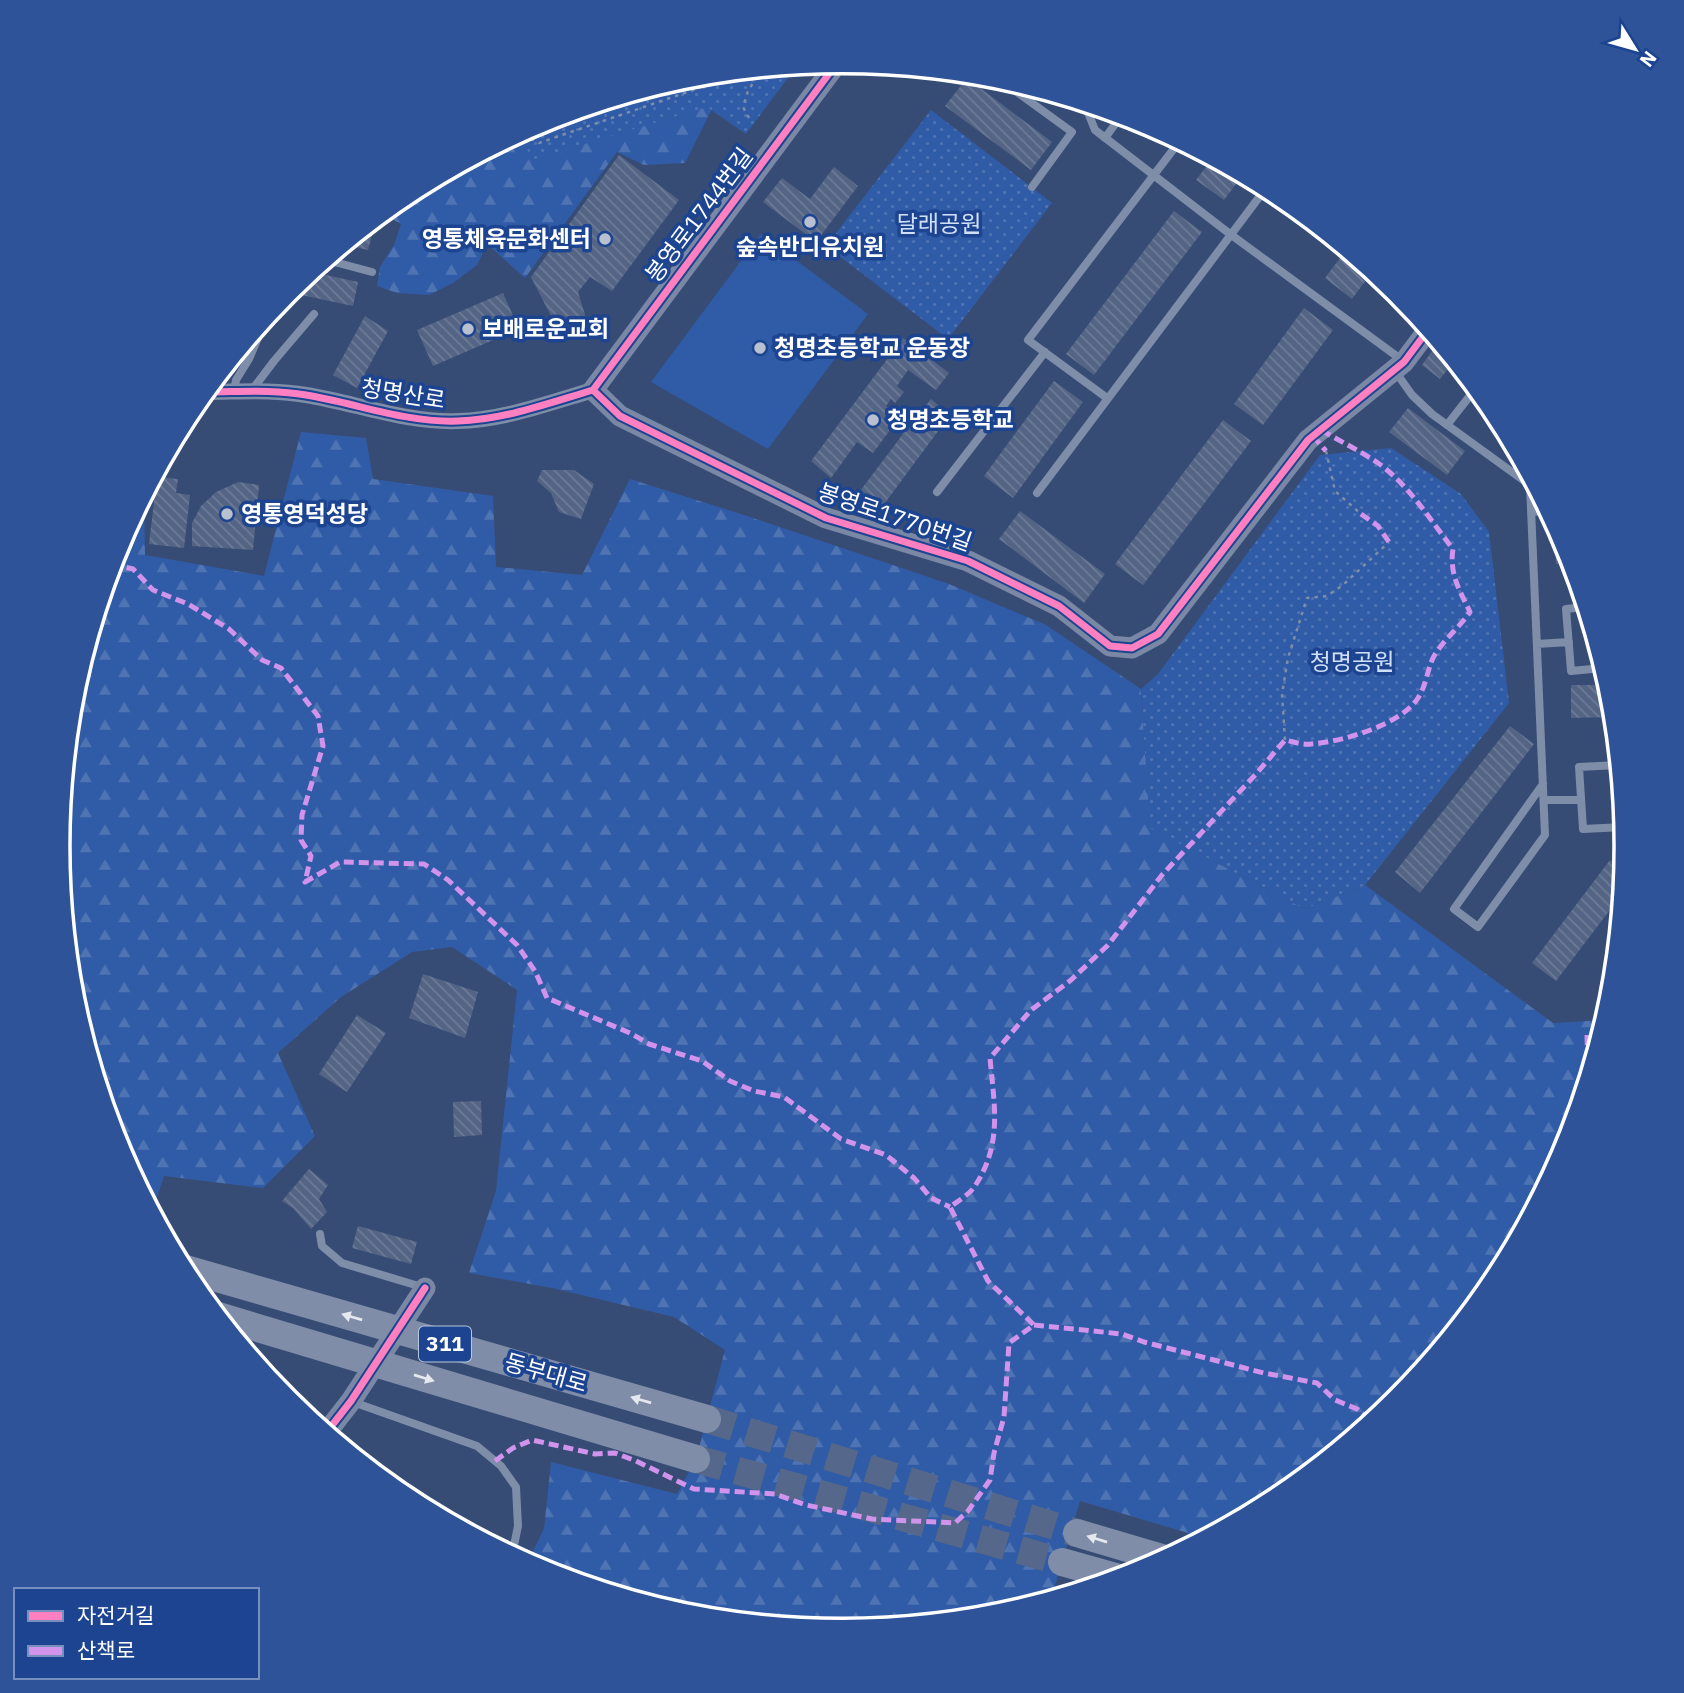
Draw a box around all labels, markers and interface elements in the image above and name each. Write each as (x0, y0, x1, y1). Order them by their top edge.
north arrow (1600, 14, 1670, 84)
text: N (1635, 47, 1662, 72)
street label: 봉영로1744번길 (638, 141, 759, 288)
park label: 달래공원 (897, 208, 981, 238)
marker: 숲속반디유치원 (802, 214, 818, 230)
place label: 영통체육문화센터 (422, 223, 591, 253)
marker: 영통체육문화센터 (597, 231, 613, 247)
place label: 숲속반디유치원 (736, 231, 884, 261)
place label: 보배로운교회 (482, 313, 609, 343)
marker: 보배로운교회 (460, 321, 476, 337)
place label: 청명초등학교 운동장 (774, 332, 970, 362)
marker: 청명초등학교 운동장 (752, 340, 768, 356)
street label: 청명산로 (359, 372, 447, 414)
place label: 청명초등학교 (887, 404, 1014, 434)
marker: 청명초등학교 (865, 412, 881, 428)
street label: 봉영로1770번길 (814, 476, 976, 556)
place label: 영통영덕성당 (241, 498, 368, 528)
marker: 영통영덕성당 (219, 506, 235, 522)
park label: 청명공원 (1310, 646, 1394, 676)
one-way arrow (341, 1311, 363, 1322)
road number: 311 (419, 1326, 471, 1362)
street label: 동부대로 (501, 1346, 591, 1398)
one-way arrow (414, 1373, 435, 1383)
one-way arrow (630, 1395, 651, 1405)
one-way arrow (1086, 1533, 1107, 1543)
legend (14, 1588, 259, 1679)
text: 자전거길 (77, 1601, 154, 1629)
text: 산책로 (77, 1636, 135, 1664)

